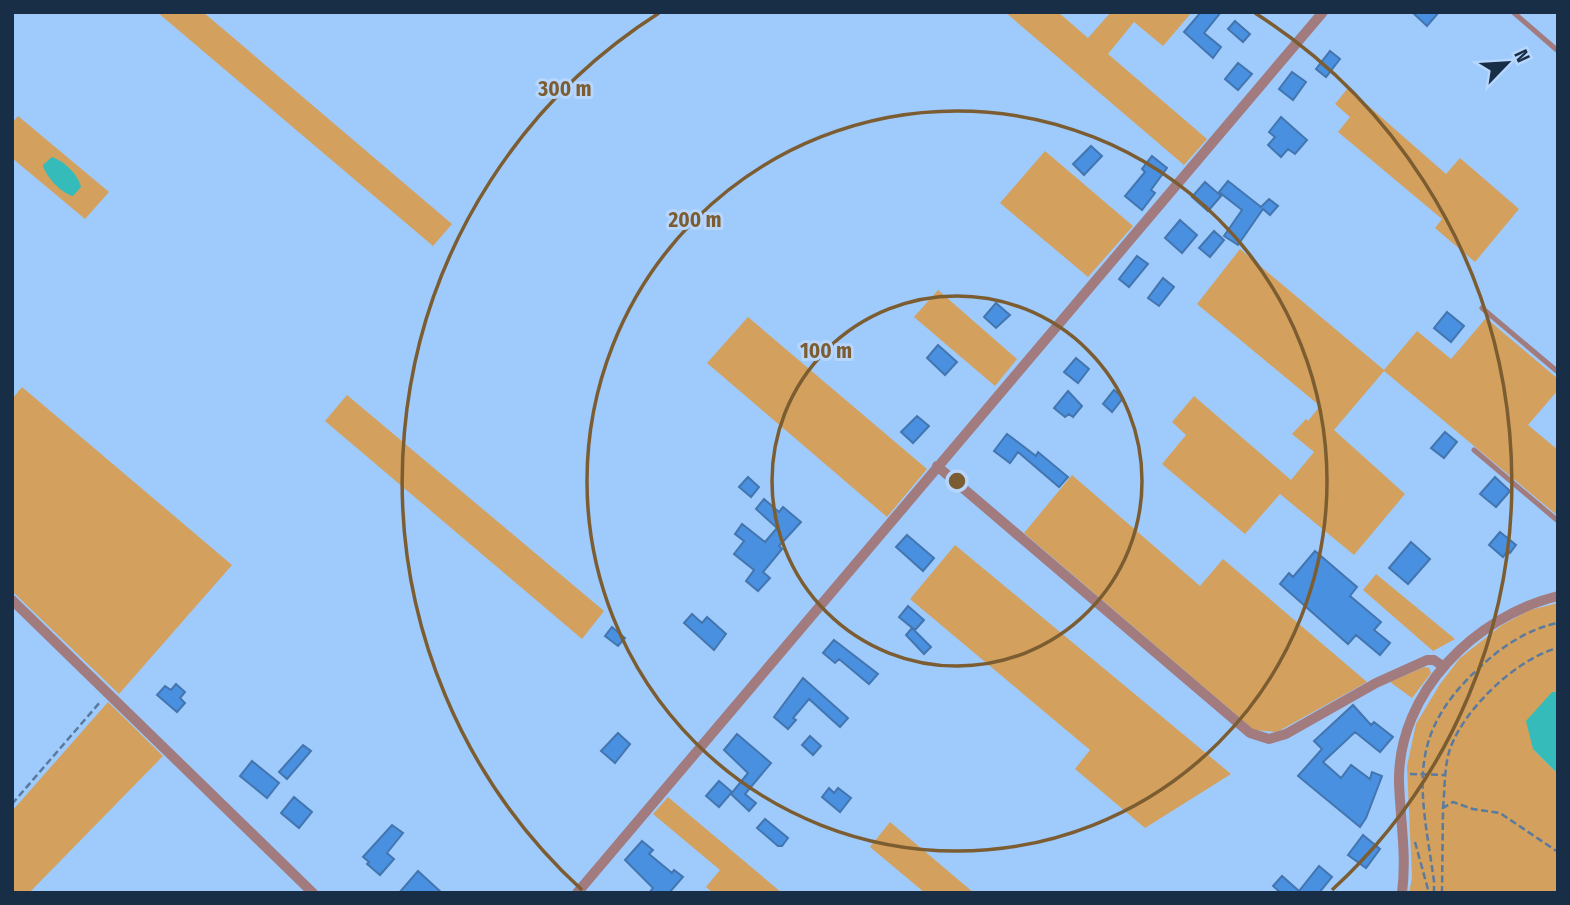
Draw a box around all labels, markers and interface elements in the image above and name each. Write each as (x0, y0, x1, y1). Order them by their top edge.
north arrow (1472, 28, 1542, 98)
text: N (1509, 46, 1535, 66)
text: 300 m (537, 76, 592, 102)
text: 200 m (667, 207, 722, 233)
text: 100 m (800, 338, 852, 364)
centre of rings (945, 469, 969, 493)

